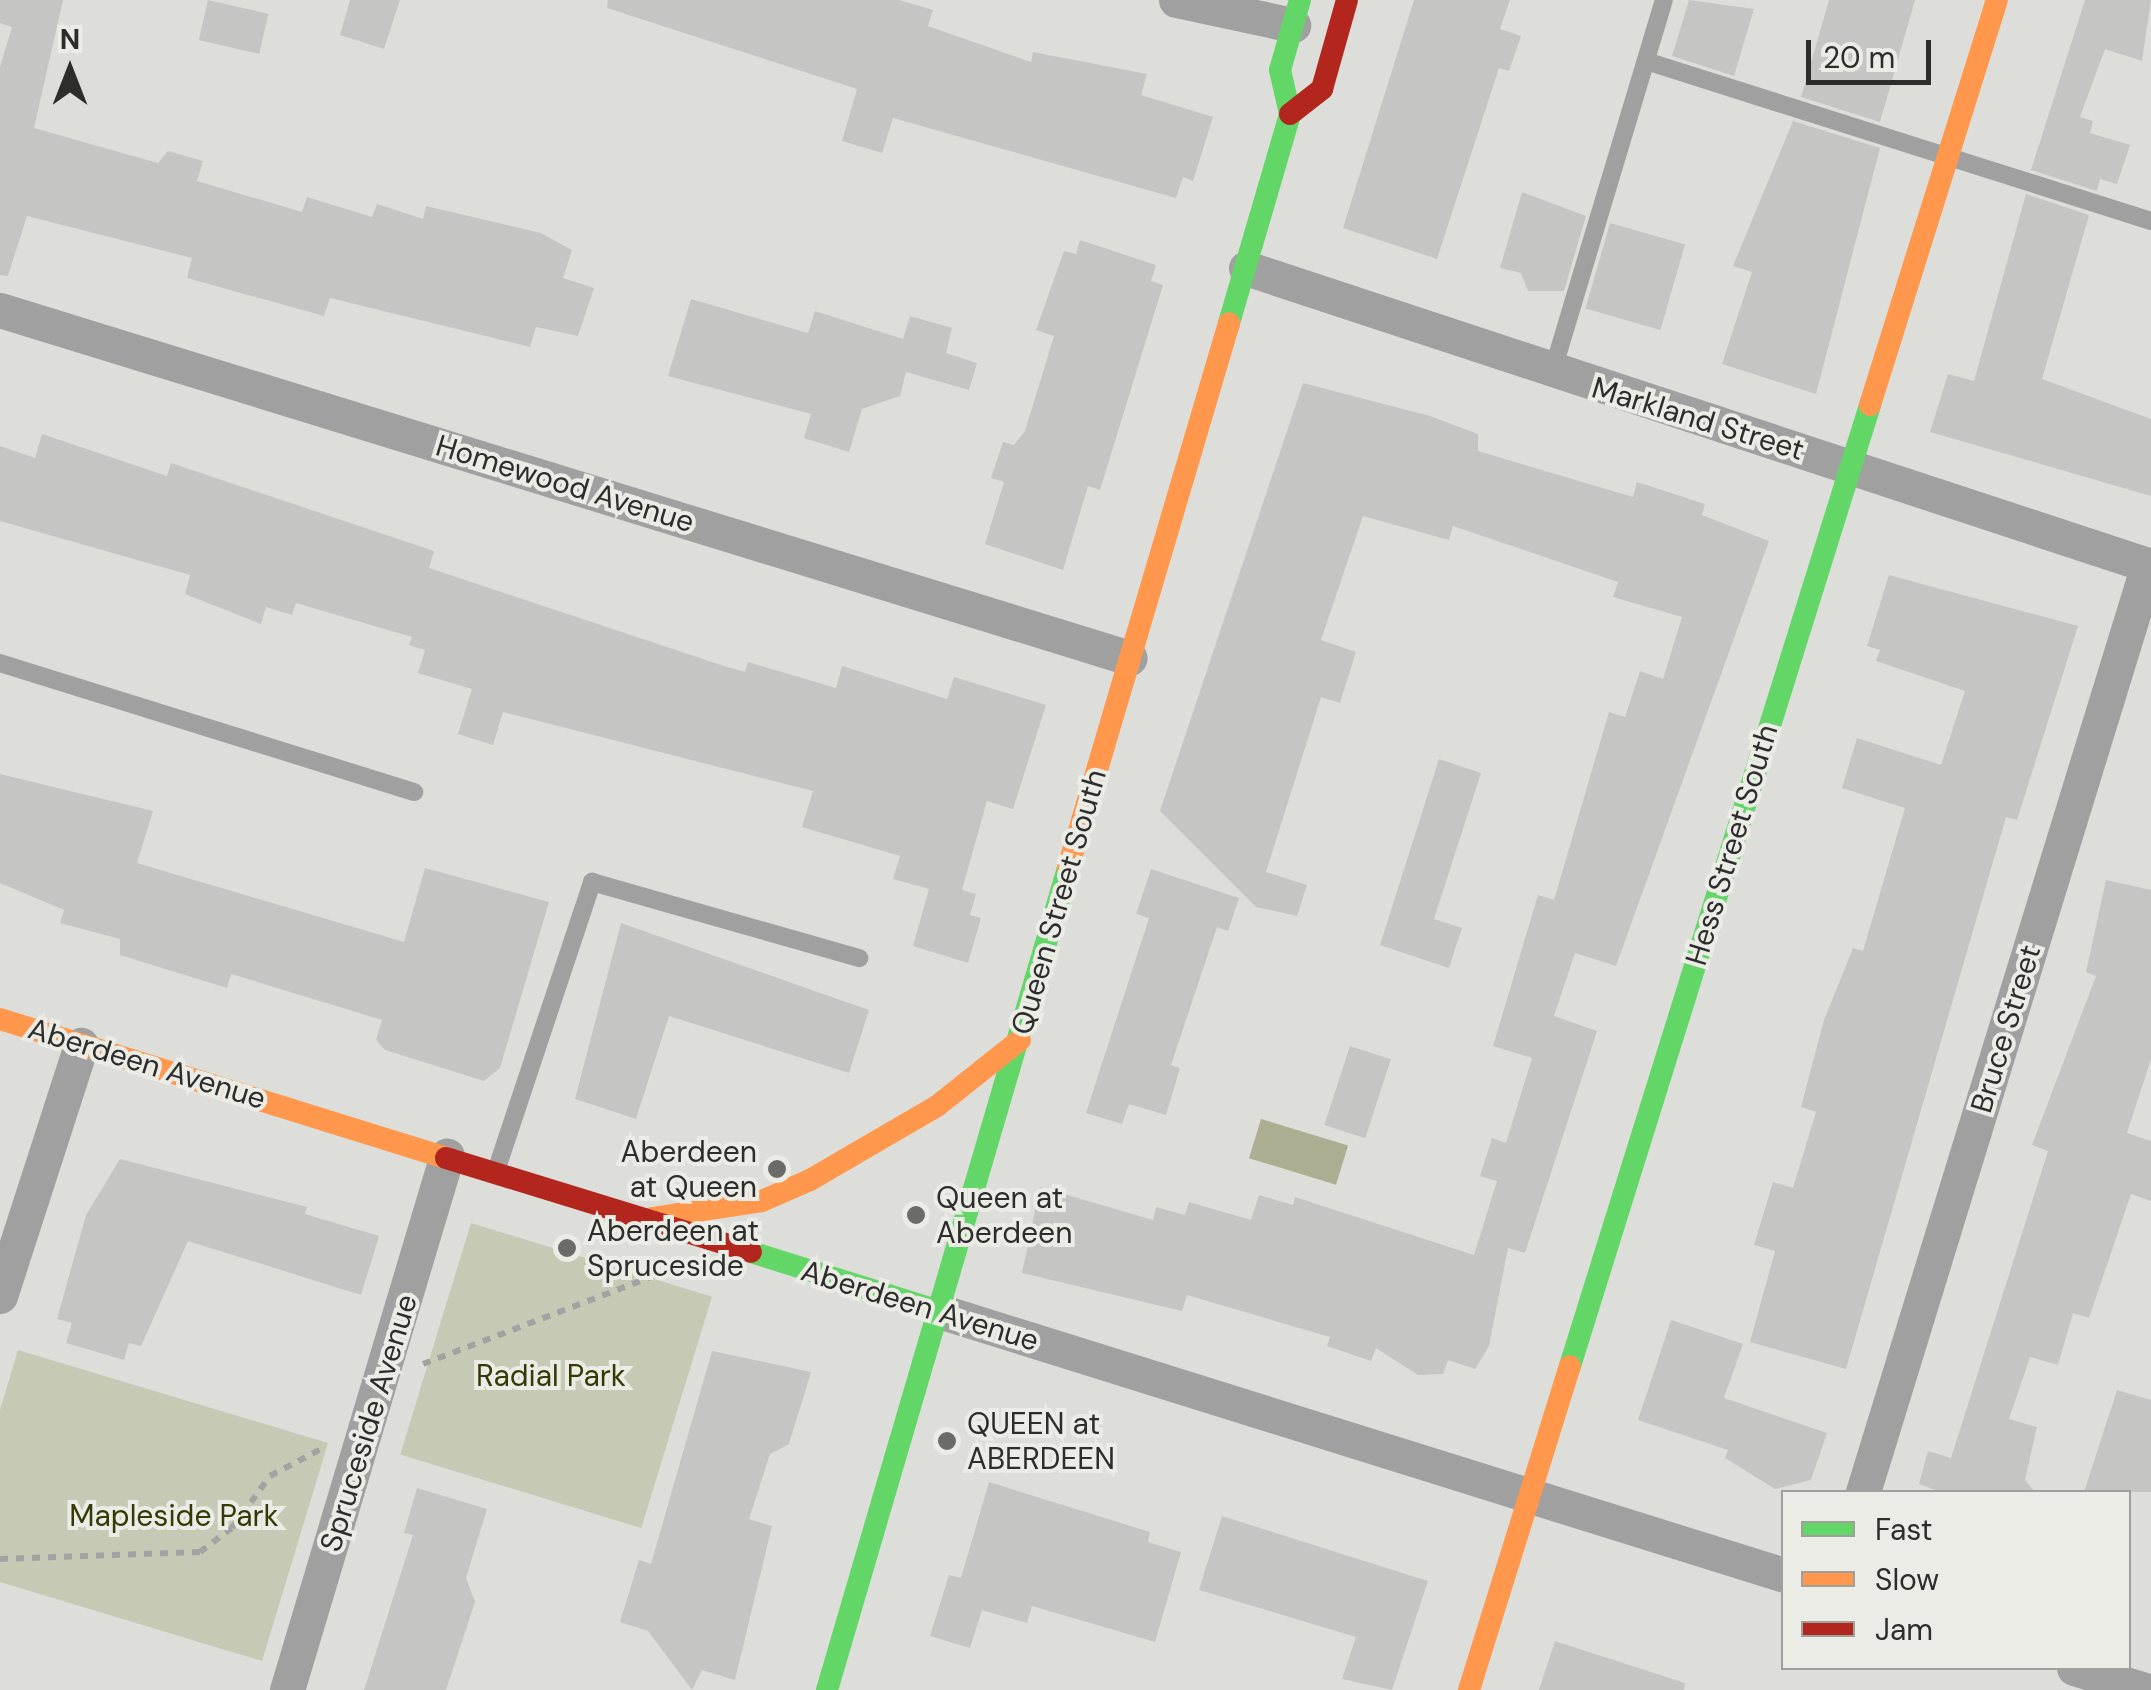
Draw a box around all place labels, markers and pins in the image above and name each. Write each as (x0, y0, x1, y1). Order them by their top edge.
place label: Aberdeen at Queen (621, 1134, 757, 1204)
marker: Aberdeen at Queen (766, 1158, 788, 1180)
place label: Queen at Aberdeen (936, 1180, 1072, 1250)
marker: Queen at Aberdeen (905, 1204, 927, 1226)
place label: Aberdeen at Spruceside (587, 1213, 759, 1284)
marker: Aberdeen at Spruceside (556, 1237, 578, 1259)
place label: QUEEN at ABERDEEN (967, 1406, 1115, 1476)
marker: QUEEN at ABERDEEN (936, 1430, 958, 1452)

